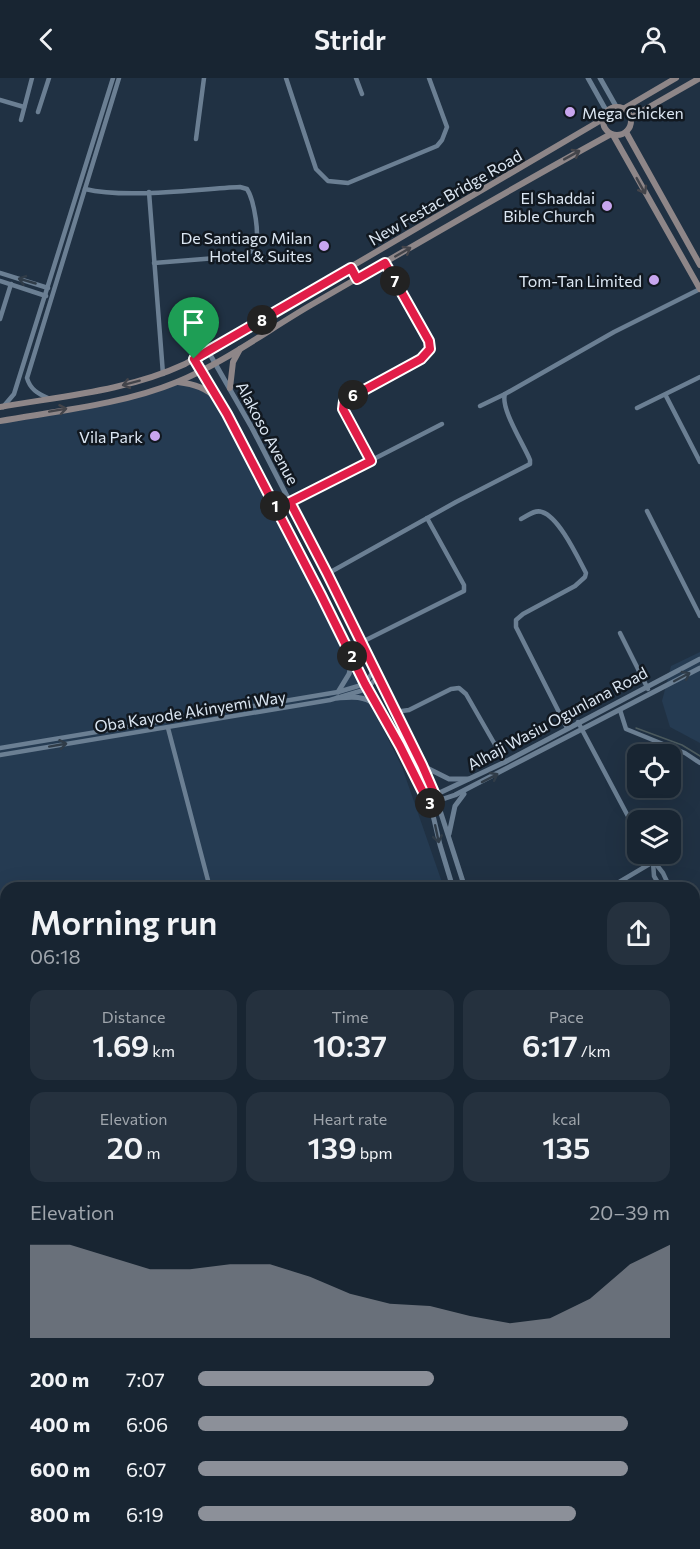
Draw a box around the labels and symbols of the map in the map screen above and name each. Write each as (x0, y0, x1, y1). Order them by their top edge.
place label: Mega Chicken (582, 103, 684, 122)
marker: Mega Chicken (563, 105, 577, 119)
street label: New Festac Bridge Road (365, 145, 525, 249)
one-way arrow (563, 149, 580, 161)
one-way arrow (636, 177, 648, 194)
place label: El Shaddai Bible Church (503, 188, 595, 225)
marker: El Shaddai Bible Church (600, 199, 614, 213)
place label: De Santiago Milan Hotel & Suites (181, 228, 312, 265)
marker: De Santiago Milan Hotel & Suites (317, 239, 331, 253)
one-way arrow (394, 246, 411, 258)
pin: 7 (380, 266, 410, 296)
place label: Tom-Tan Limited (519, 271, 642, 290)
marker: Tom-Tan Limited (647, 273, 661, 287)
one-way arrow (18, 275, 37, 286)
pin (168, 297, 219, 359)
pin: 8 (247, 305, 277, 335)
one-way arrow (122, 378, 141, 390)
street label: Alakoso Avenue (233, 378, 303, 488)
pin: 6 (338, 380, 368, 410)
one-way arrow (47, 405, 67, 416)
place label: Vila Park (79, 427, 143, 446)
marker: Vila Park (148, 429, 162, 443)
pin: 1 (260, 491, 290, 521)
pin: 2 (337, 641, 367, 671)
street label: Alhaji Wasiu Ogunlana Road (464, 662, 650, 774)
one-way arrow (672, 671, 690, 682)
street label: Oba Kayode Akinyemi Way (93, 686, 287, 736)
one-way arrow (47, 740, 67, 751)
one-way arrow (481, 771, 499, 783)
pin: 3 (415, 788, 445, 818)
one-way arrow (432, 824, 443, 843)

